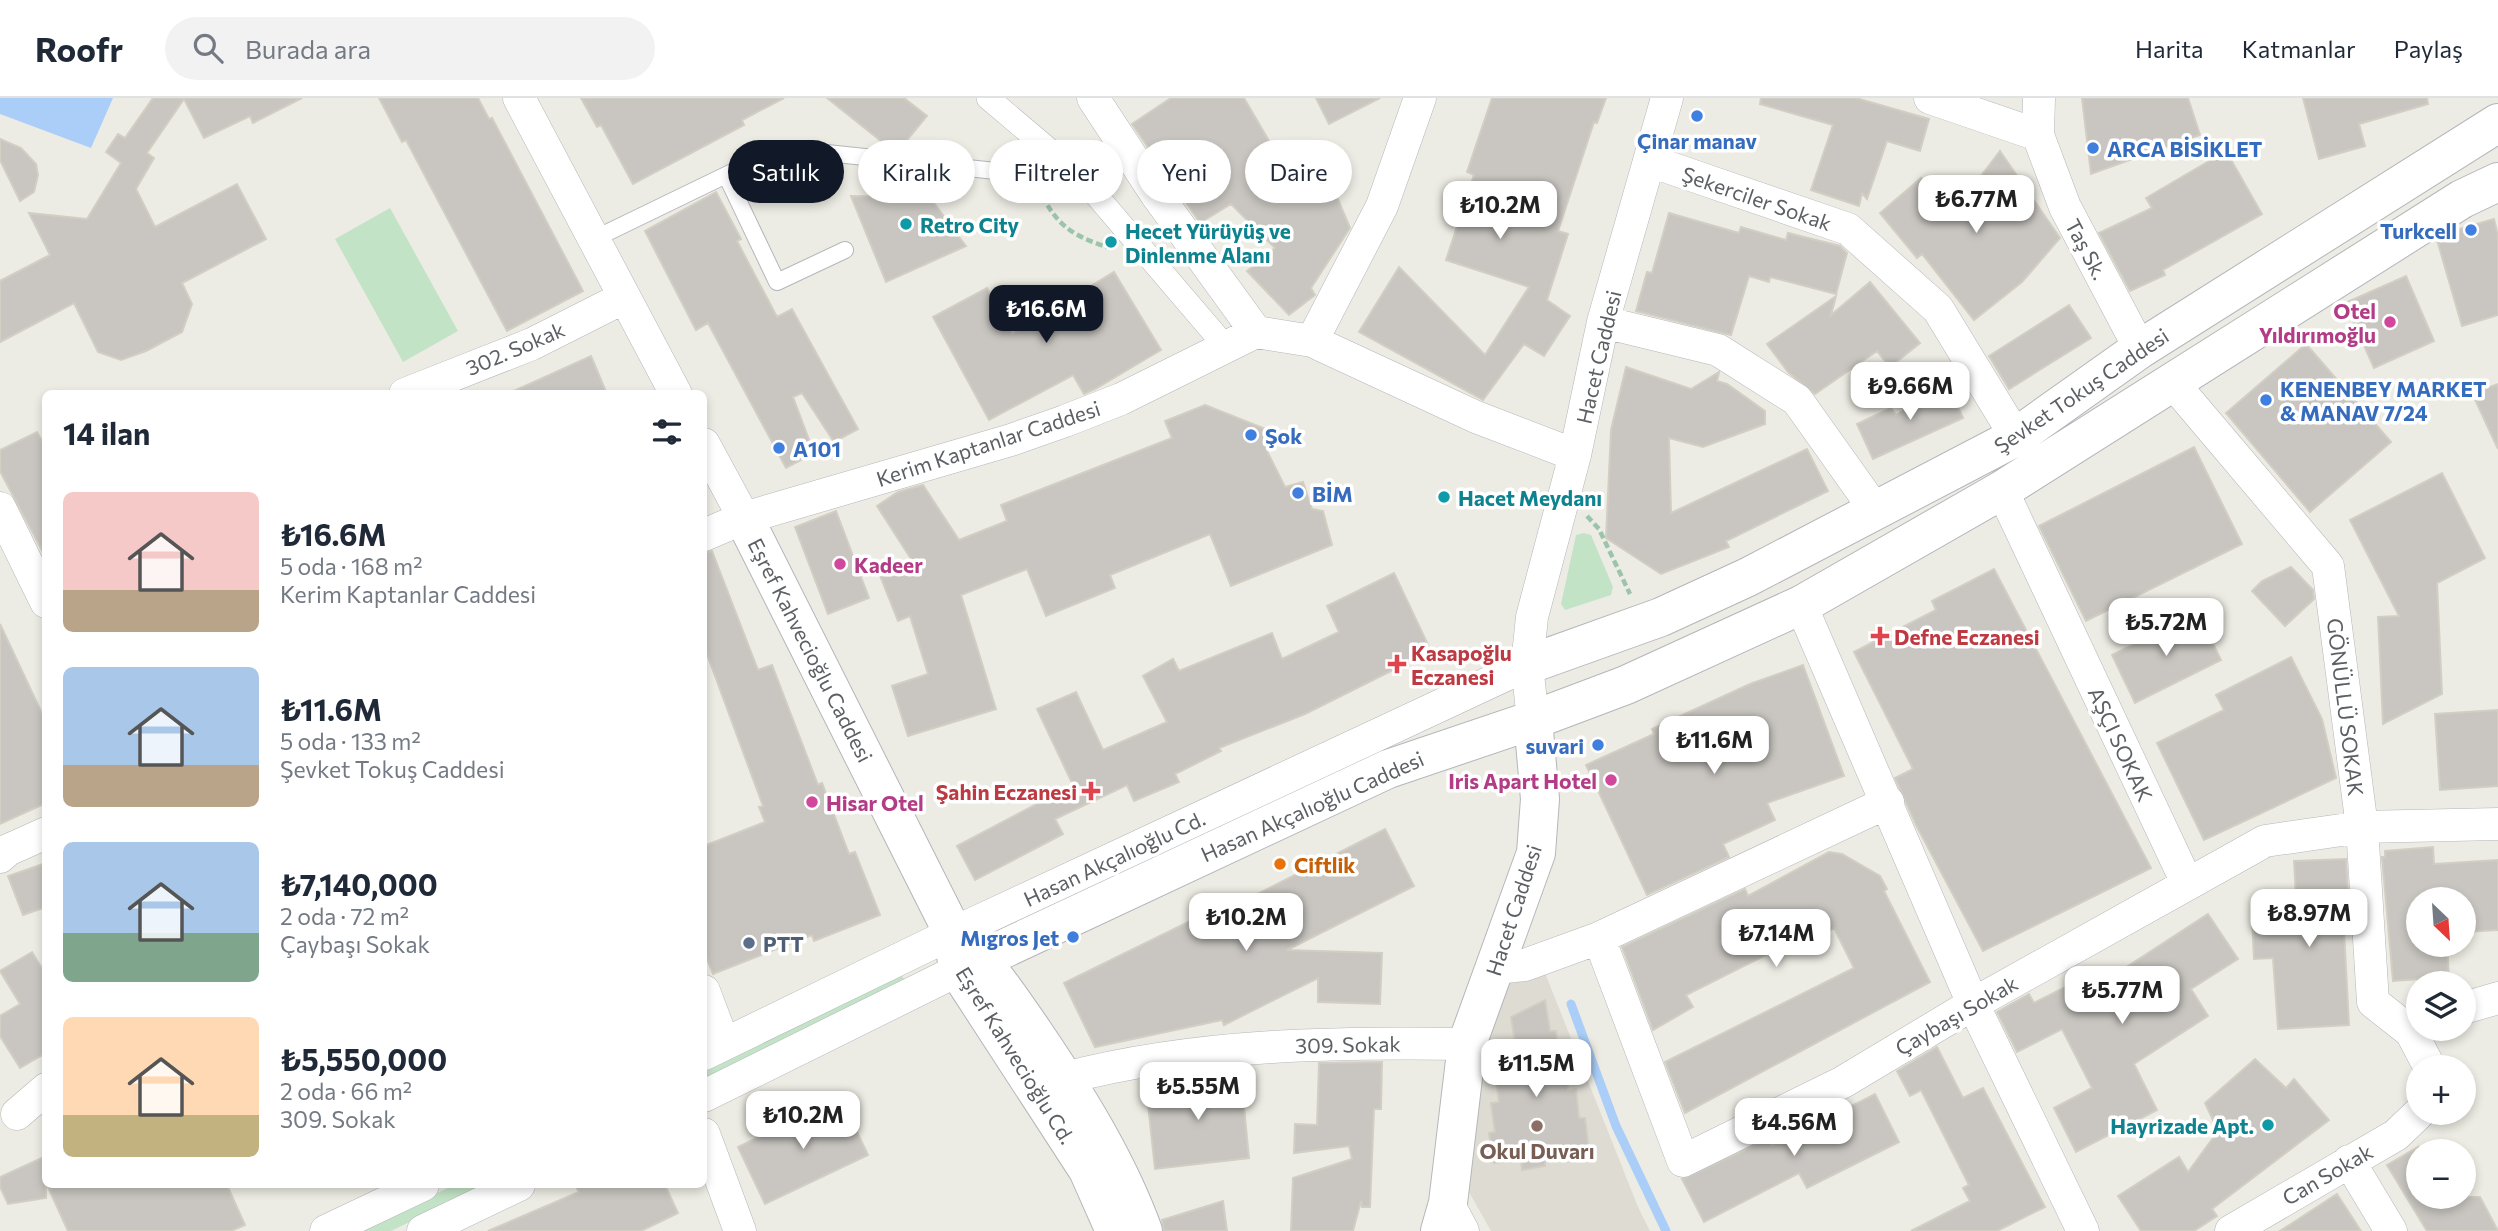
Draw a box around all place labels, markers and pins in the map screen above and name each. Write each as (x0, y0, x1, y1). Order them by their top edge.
marker: Çinar manav (1689, 108, 1705, 124)
place label: Çinar manav (1637, 128, 1758, 153)
place label: ARCA BİSİKLET (2107, 136, 2263, 161)
marker: ARCA BİSİKLET (2085, 140, 2101, 156)
pin: ₺6.77M (1919, 176, 2033, 235)
pin: ₺10.2M (1443, 181, 1557, 241)
place label: Retro City (920, 212, 1020, 237)
marker: Retro City (898, 216, 914, 232)
place label: Hecet Yürüyüş ve Dinlenme Alanı (1125, 218, 1291, 267)
place label: Turkcell (2380, 218, 2457, 243)
marker: Turkcell (2463, 222, 2479, 238)
marker: Hecet Yürüyüş ve Dinlenme Alanı (1103, 234, 1119, 250)
pin: ₺16.6M (989, 286, 1103, 345)
place label: Otel Yıldırımoğlu (2259, 298, 2376, 347)
marker: Otel Yıldırımoğlu (2382, 314, 2398, 330)
pin: ₺9.66M (1853, 362, 1967, 422)
place label: KENENBEY MARKET & MANAV 7/24 (2280, 376, 2487, 425)
marker: KENENBEY MARKET & MANAV 7/24 (2258, 392, 2274, 408)
place label: Şok (1265, 423, 1302, 448)
marker: Şok (1243, 427, 1259, 443)
place label: A101 (793, 436, 841, 461)
marker: A101 (771, 440, 787, 456)
place label: BİM (1312, 481, 1353, 506)
marker: BİM (1290, 485, 1306, 501)
place label: Hacet Meydanı (1458, 485, 1602, 510)
marker: Hacet Meydanı (1436, 489, 1452, 505)
place label: Kadeer (854, 552, 923, 577)
marker: Kadeer (832, 556, 848, 572)
pin: ₺5.72M (2109, 598, 2223, 658)
place label: Defne Eczanesi (1894, 624, 2040, 649)
marker: Defne Eczanesi (1872, 628, 1888, 644)
place label: Kasapoğlu Eczanesi (1411, 640, 1512, 689)
marker: Kasapoğlu Eczanesi (1389, 656, 1405, 672)
pin: ₺11.6M (1657, 716, 1771, 776)
place label: suvari (1525, 733, 1584, 758)
marker: suvari (1590, 737, 1606, 753)
place label: Iris Apart Hotel (1448, 768, 1597, 793)
marker: Iris Apart Hotel (1603, 772, 1619, 788)
place label: Şahin Eczanesi (936, 779, 1077, 804)
marker: Şahin Eczanesi (1083, 783, 1099, 799)
place label: Hisar Otel (826, 790, 924, 815)
marker: Hisar Otel (804, 794, 820, 810)
place label: Ciftlik (1294, 852, 1355, 877)
marker: Ciftlik (1272, 856, 1288, 872)
pin: ₺8.97M (2252, 890, 2366, 949)
pin: ₺10.2M (1189, 894, 1303, 953)
pin: ₺7.14M (1719, 910, 1833, 969)
place label: Mıgros Jet (960, 925, 1059, 950)
marker: Mıgros Jet (1065, 929, 1081, 945)
place label: PTT (763, 931, 804, 956)
marker: PTT (741, 935, 757, 951)
pin: ₺5.77M (2065, 967, 2179, 1026)
pin: ₺11.5M (1479, 1040, 1593, 1099)
pin: ₺5.55M (1141, 1062, 1255, 1122)
pin: ₺10.2M (746, 1091, 860, 1151)
pin: ₺4.56M (1737, 1098, 1851, 1158)
place label: Hayrizade Apt. (2110, 1113, 2254, 1138)
marker: Hayrizade Apt. (2260, 1117, 2276, 1133)
marker: Okul Duvarı (1529, 1118, 1545, 1134)
place label: Okul Duvarı (1479, 1138, 1595, 1163)

